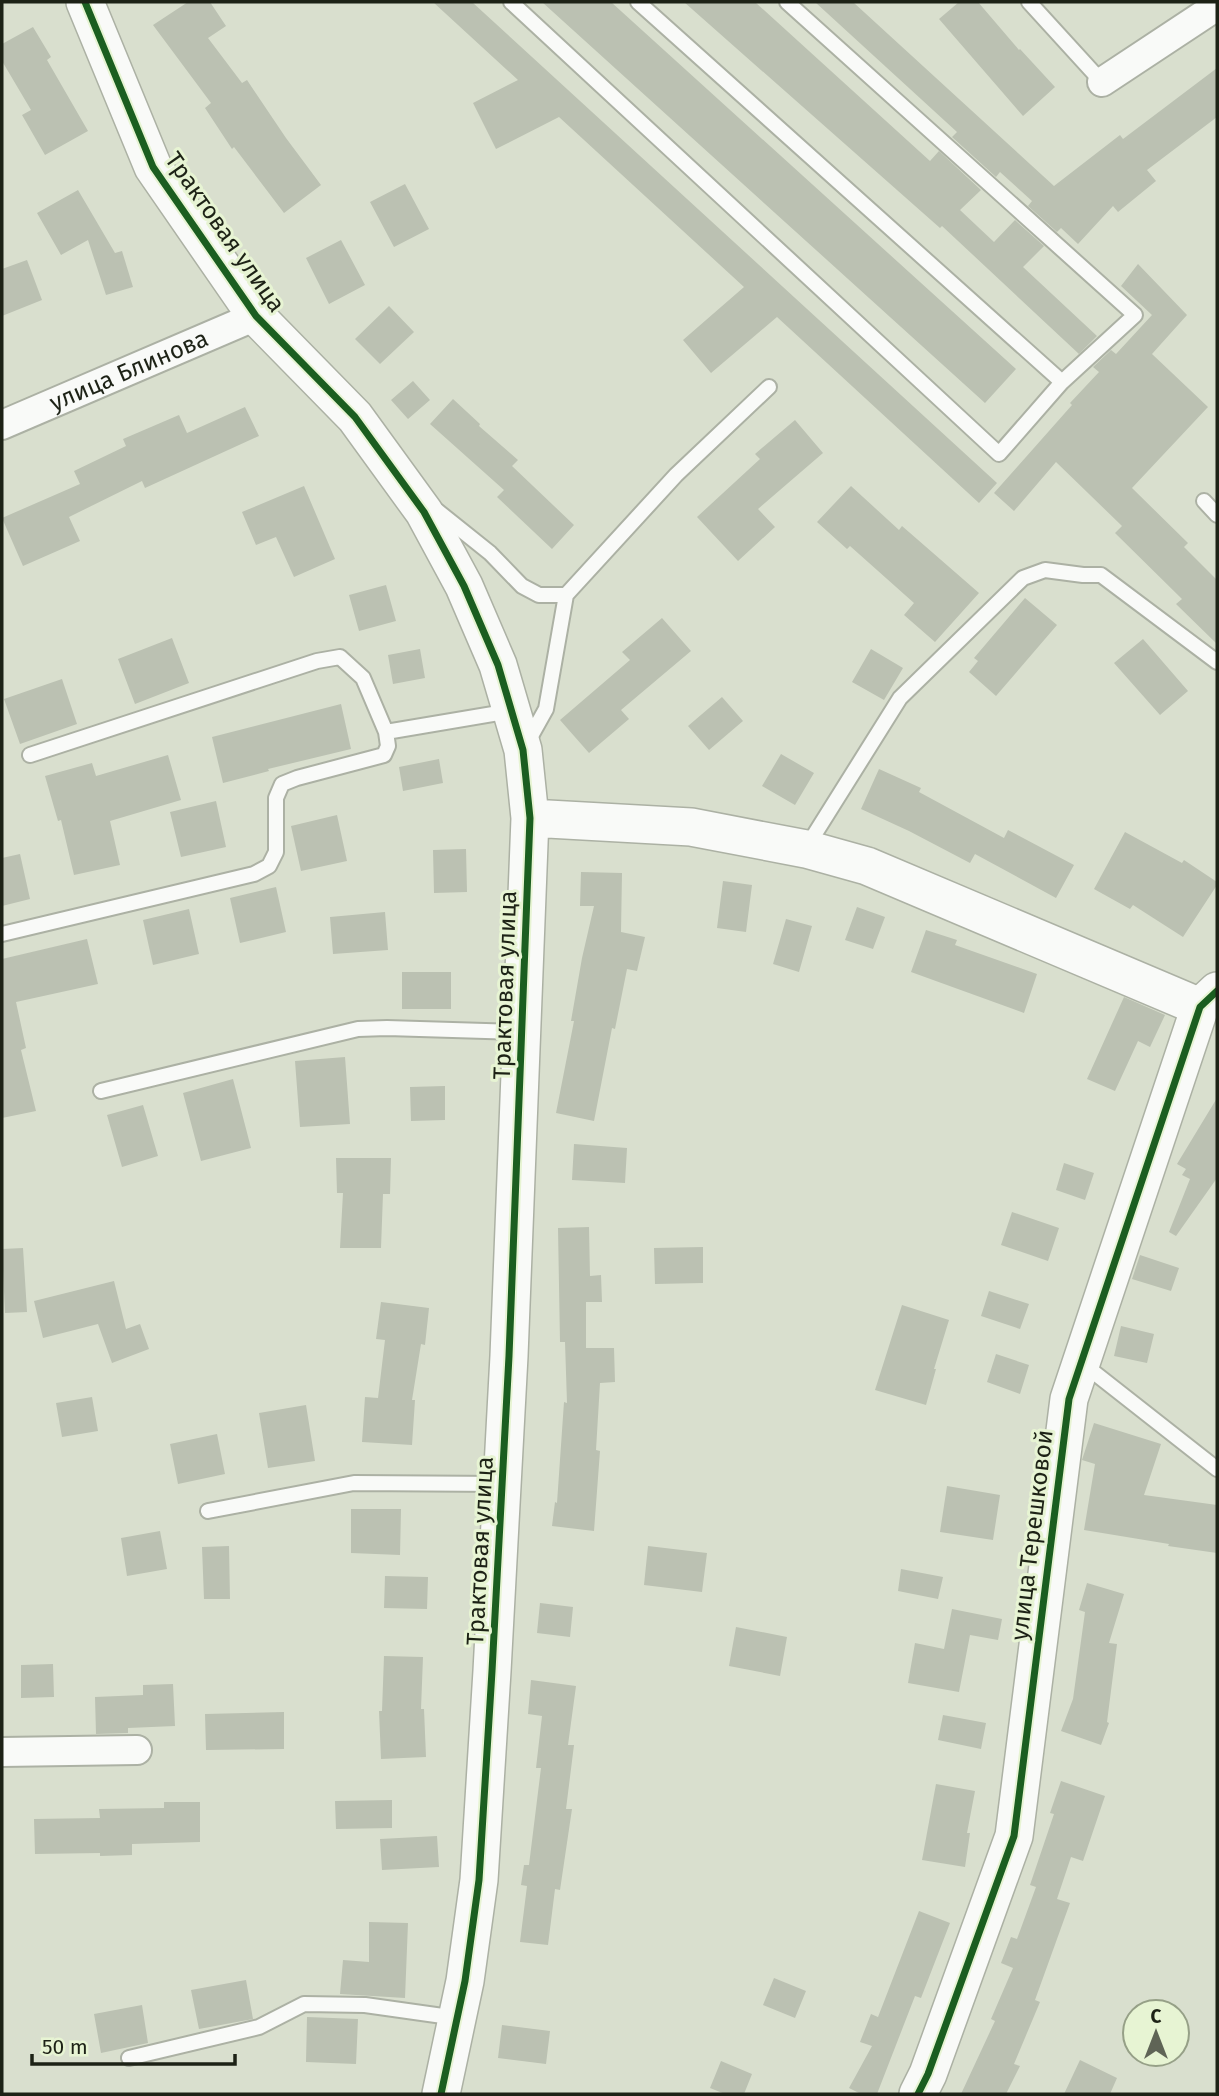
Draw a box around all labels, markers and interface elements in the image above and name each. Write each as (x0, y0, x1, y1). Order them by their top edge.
street label: Трактовая улица (159, 147, 291, 317)
street label: улица Блинова (45, 324, 212, 417)
street label: Трактовая улица (488, 890, 522, 1080)
street label: улица Терешковой (1005, 1428, 1059, 1642)
street label: Трактовая улица (461, 1456, 499, 1646)
north arrow (1121, 1998, 1191, 2068)
text: С (1151, 2005, 1162, 2028)
scale bar (32, 2022, 234, 2066)
text: 50 m (42, 2034, 88, 2060)

